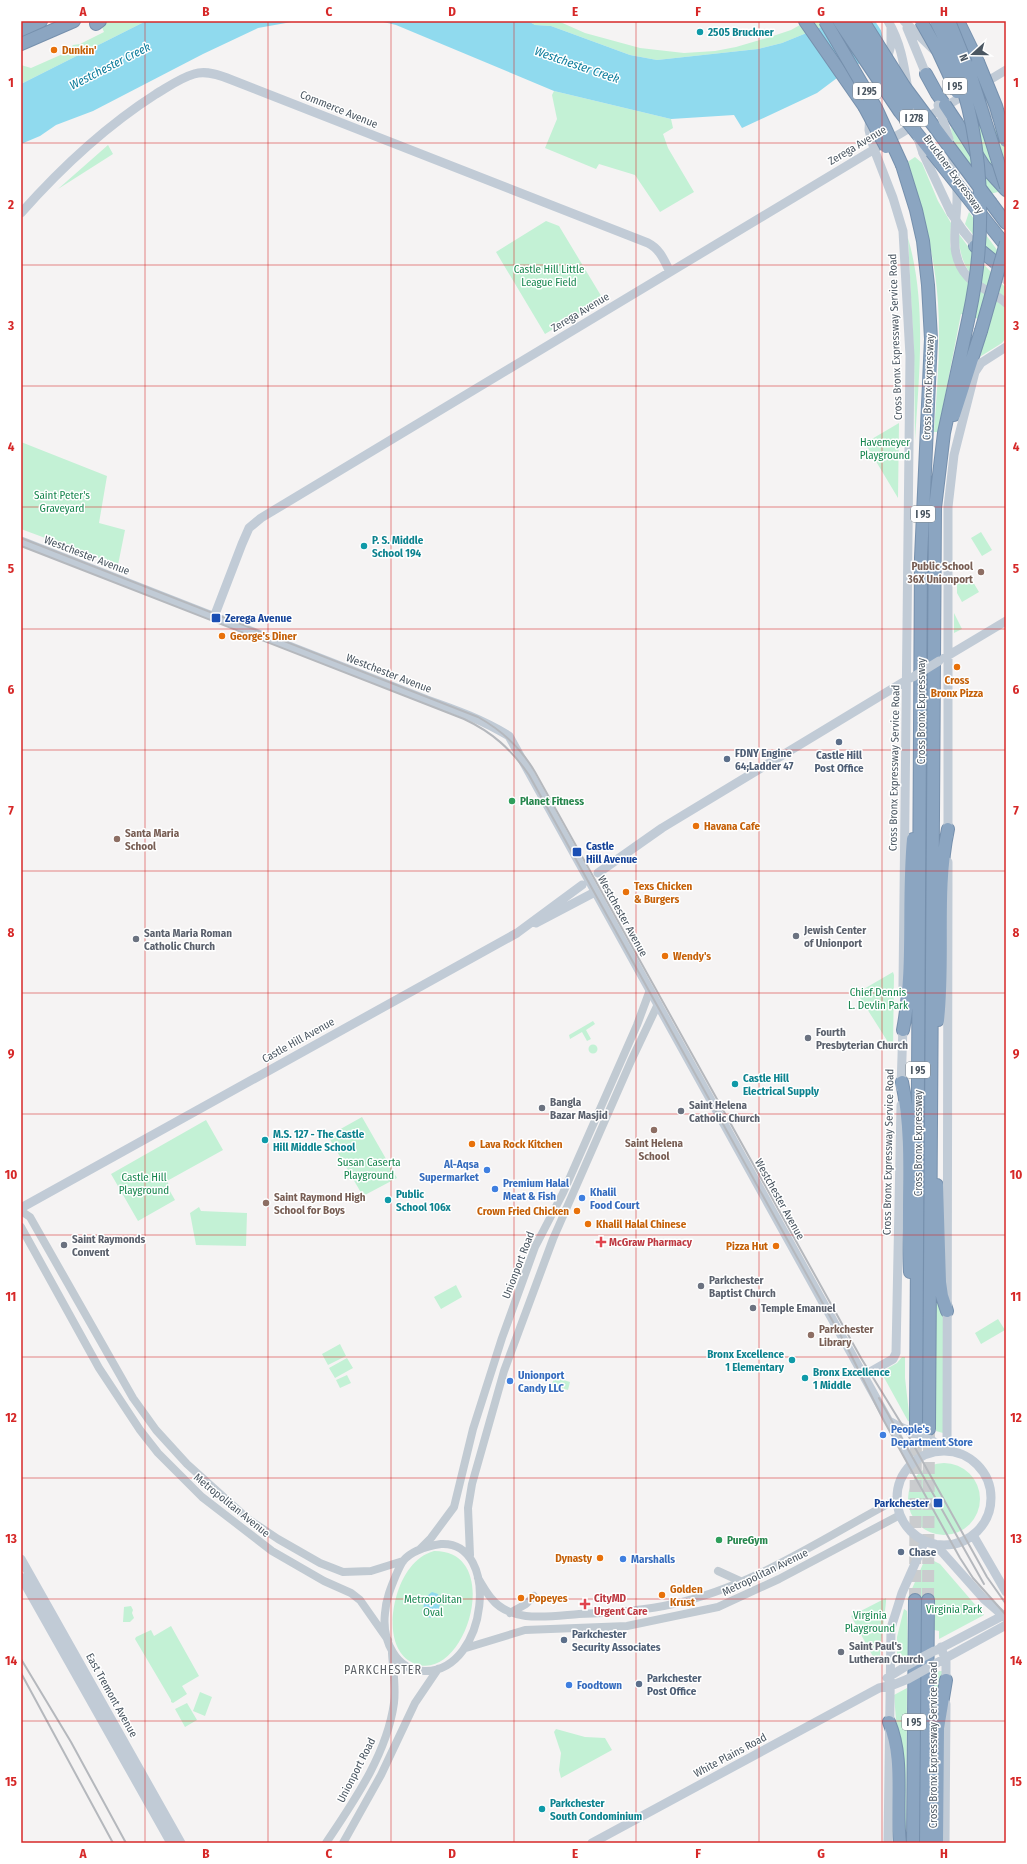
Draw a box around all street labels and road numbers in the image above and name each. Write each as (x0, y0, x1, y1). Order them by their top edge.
road number: I 95 (943, 78, 967, 94)
road number: I 295 (853, 83, 881, 99)
street label: Commerce Avenue (298, 88, 380, 131)
road number: I 278 (900, 110, 928, 126)
street label: Zerega Avenue (826, 123, 889, 168)
street label: Bruckner Expressway (921, 132, 987, 216)
street label: Cross Bronx Expressway Service Road (886, 253, 905, 420)
street label: Zerega Avenue (549, 290, 612, 335)
street label: Cross Bronx Expressway (920, 334, 937, 440)
road number: I 95 (911, 506, 935, 522)
street label: Westchester Avenue (42, 533, 131, 578)
street label: Westchester Avenue (344, 651, 433, 696)
street label: Cross Bronx Expressway (915, 658, 928, 764)
street label: Cross Bronx Expressway Service Road (887, 685, 902, 851)
street label: Westchester Avenue (595, 873, 650, 959)
street label: Castle Hill Avenue (260, 1015, 337, 1066)
road number: I 95 (906, 1062, 930, 1078)
street label: Cross Bronx Expressway Service Road (881, 1069, 896, 1235)
street label: Cross Bronx Expressway (912, 1090, 925, 1196)
street label: Westchester Avenue (752, 1156, 807, 1242)
street label: Unionport Road (500, 1230, 537, 1301)
street label: Metropolitan Avenue (191, 1471, 272, 1540)
street label: Metropolitan Avenue (720, 1546, 810, 1599)
street label: East Tremont Avenue (83, 1651, 140, 1740)
street label: Cross Bronx Expressway Service Road (927, 1662, 940, 1828)
road number: I 95 (902, 1714, 926, 1730)
street label: White Plains Road (692, 1731, 769, 1780)
street label: Unionport Road (335, 1736, 378, 1805)

